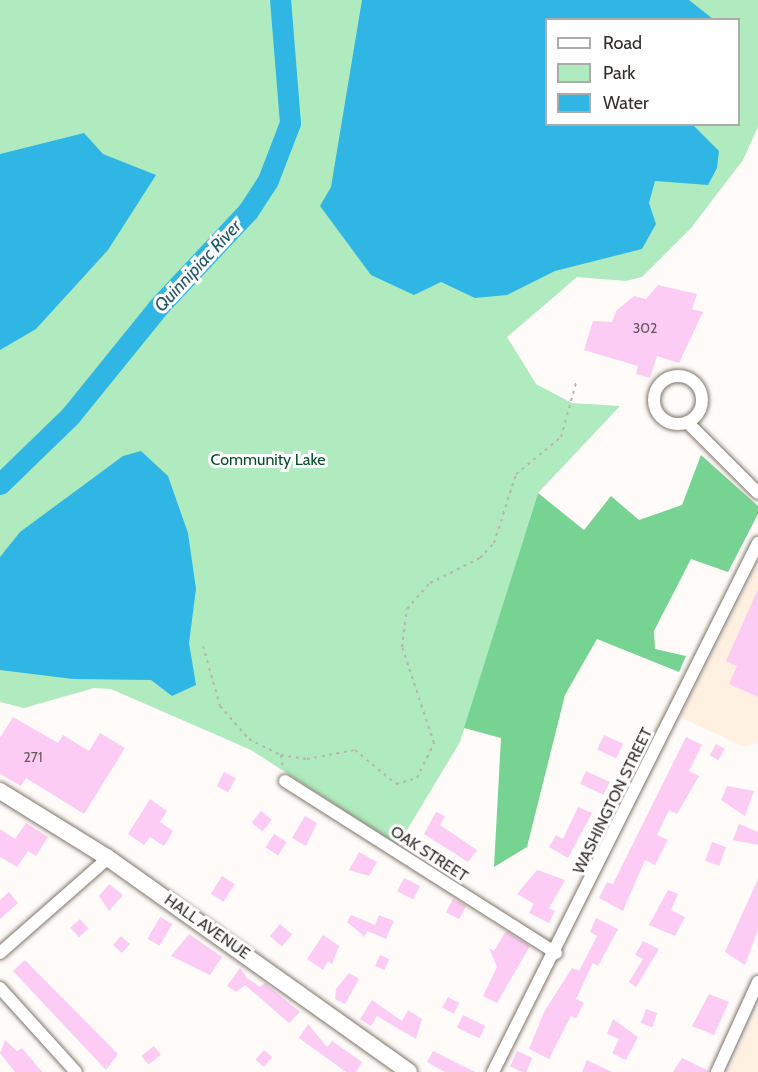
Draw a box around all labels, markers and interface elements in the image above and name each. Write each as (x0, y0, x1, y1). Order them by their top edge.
legend (545, 18, 740, 126)
text: Road (603, 32, 642, 54)
text: Park (603, 62, 635, 84)
text: Water (603, 92, 649, 114)
water label: Quinnipiac River (150, 216, 246, 316)
house number: 302 (633, 320, 657, 336)
park label: Community Lake (211, 450, 325, 470)
street label: WASHINGTON STREET (569, 725, 657, 877)
house number: 271 (24, 749, 42, 765)
street label: OAK STREET (387, 822, 471, 886)
street label: HALL AVENUE (160, 890, 254, 964)

